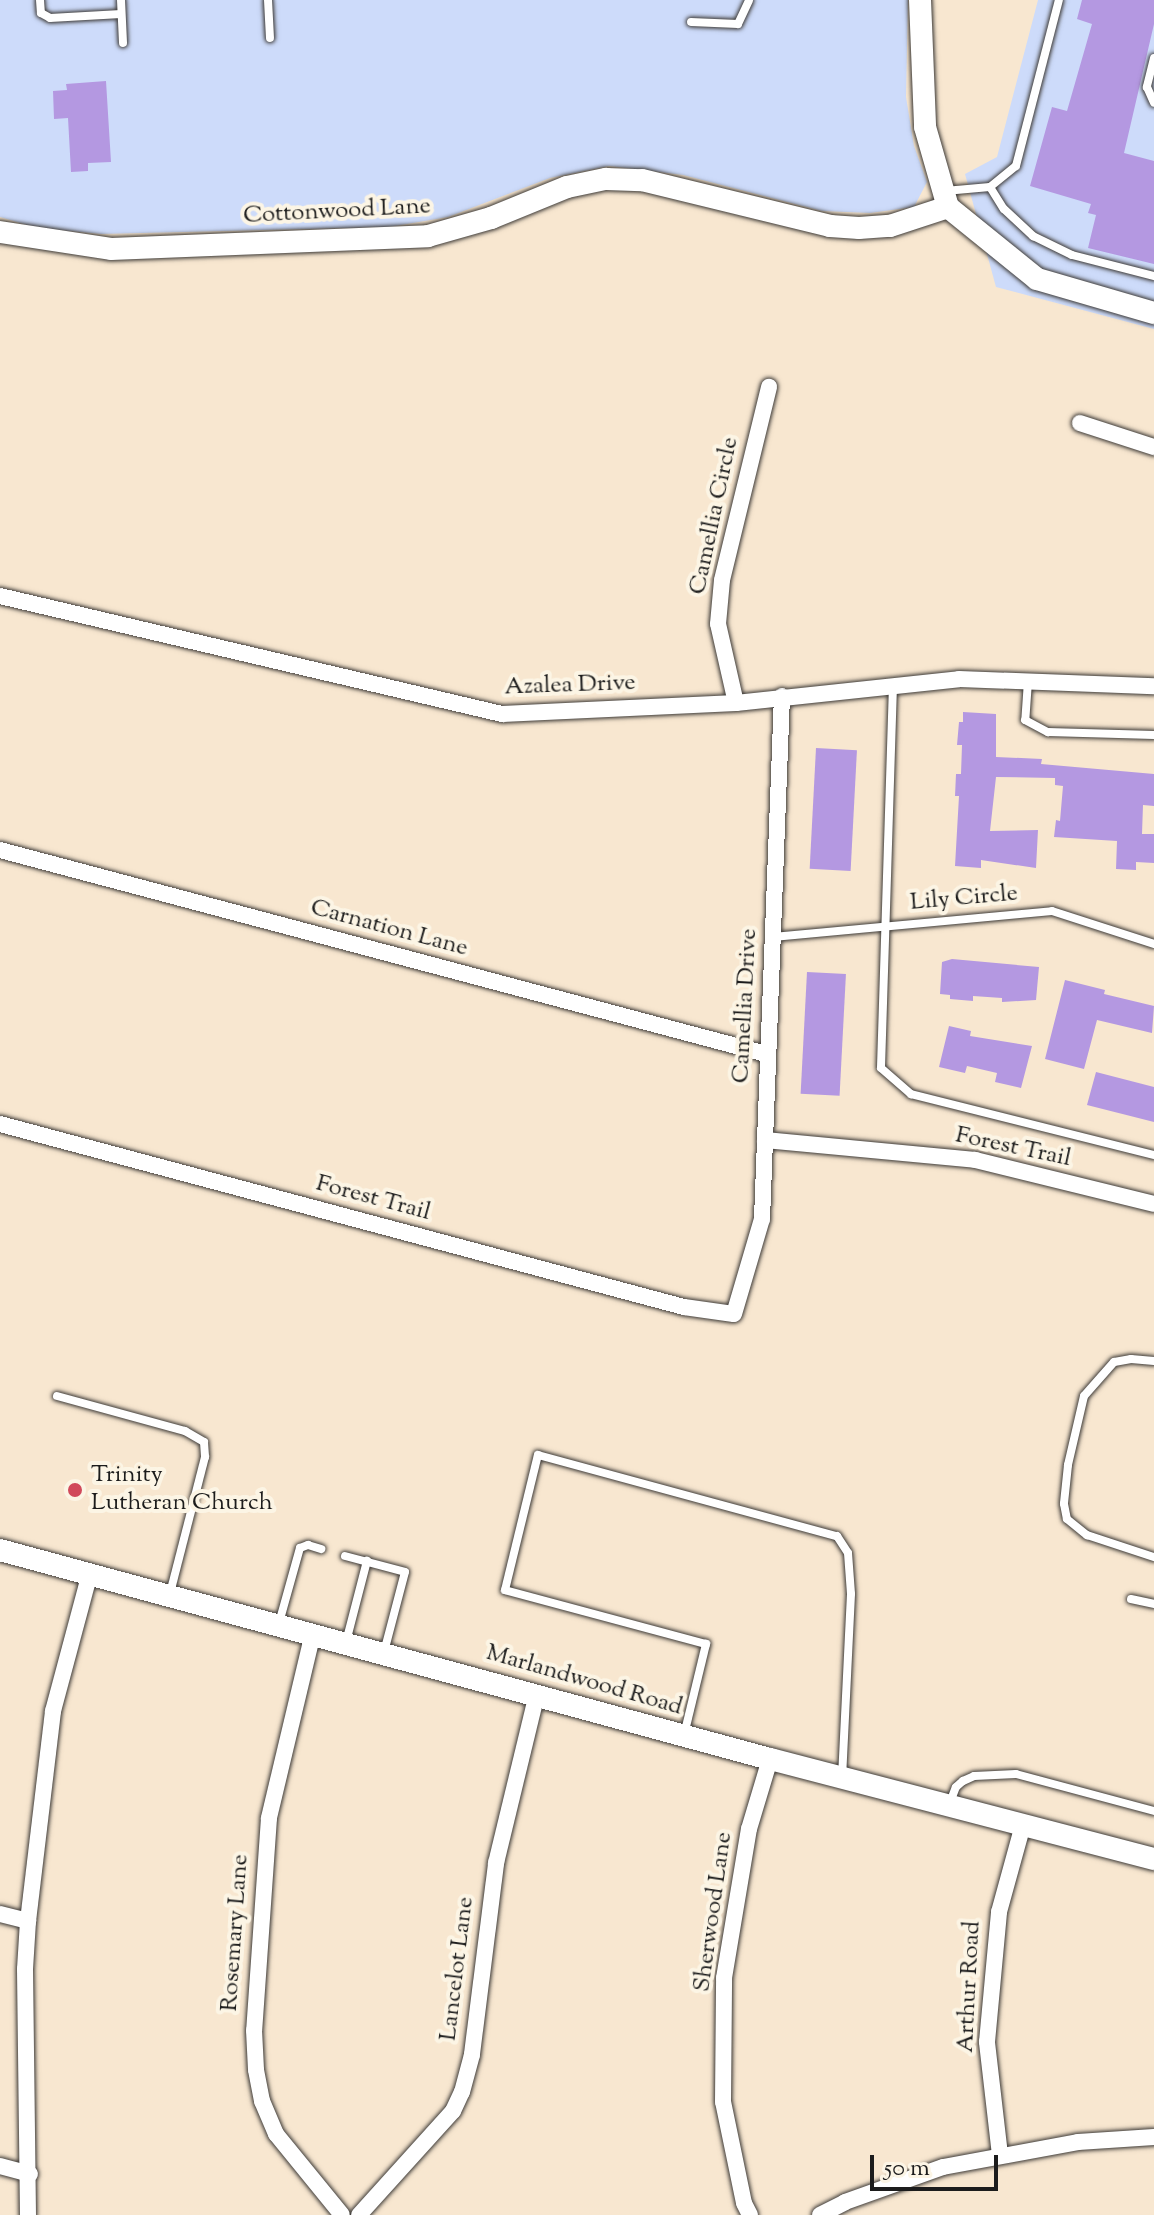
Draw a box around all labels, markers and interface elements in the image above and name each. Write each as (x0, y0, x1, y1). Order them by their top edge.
street label: Cottonwood Lane (243, 193, 431, 231)
street label: Camellia Circle (684, 435, 746, 597)
street label: Azalea Drive (504, 669, 636, 703)
street label: Lily Circle (909, 880, 1019, 918)
street label: Carnation Lane (307, 894, 471, 964)
street label: Camellia Drive (728, 928, 764, 1084)
street label: Forest Trail (953, 1122, 1073, 1174)
street label: Forest Trail (313, 1170, 433, 1228)
place label: Trinity Lutheran Church (91, 1462, 273, 1518)
marker: Trinity Lutheran Church (66, 1481, 84, 1499)
street label: Marlandwood Road (483, 1639, 685, 1723)
street label: Sherwood Lane (689, 1830, 739, 1994)
street label: Rosemary Lane (216, 1853, 256, 2013)
street label: Lancelot Lane (435, 1895, 481, 2043)
street label: Arthur Road (952, 1920, 988, 2054)
scale bar (874, 2139, 1002, 2189)
text: 50 m (884, 2152, 930, 2186)

